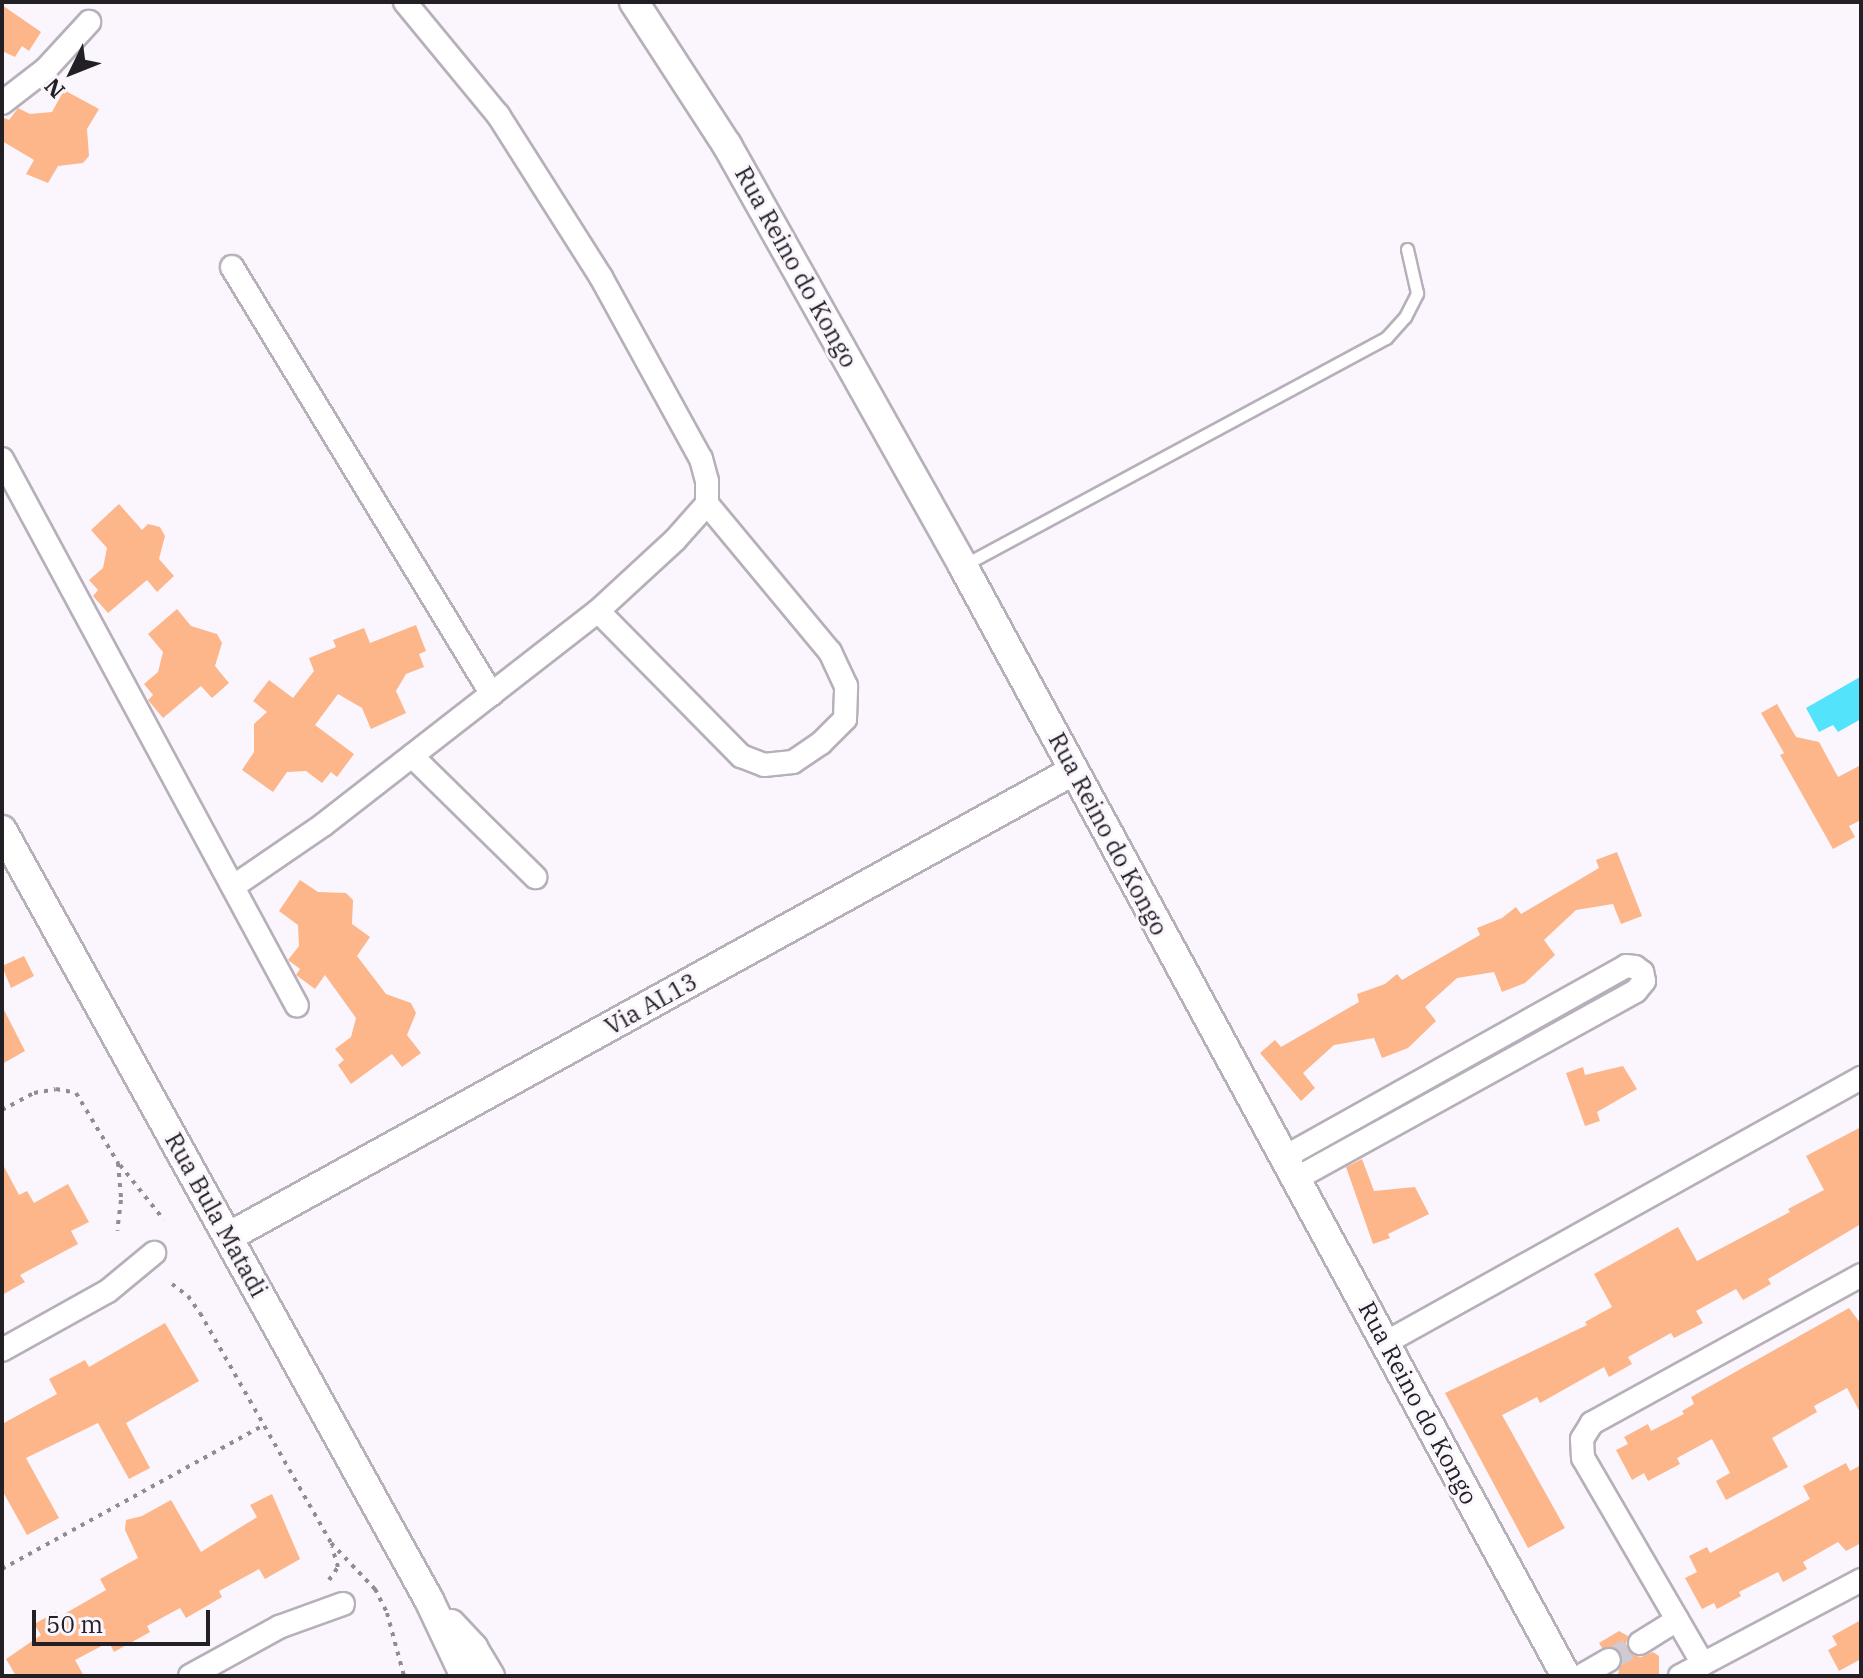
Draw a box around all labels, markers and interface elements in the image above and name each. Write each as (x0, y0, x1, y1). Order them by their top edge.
north arrow (32, 32, 112, 112)
text: N (38, 72, 71, 105)
street label: Rua Reino do Kongo (729, 161, 863, 373)
street label: Rua Reino do Kongo (1042, 728, 1174, 940)
street label: Via AL13 (600, 967, 702, 1041)
street label: Rua Bula Matadi (159, 1128, 273, 1302)
street label: Rua Reino do Kongo (1352, 1297, 1484, 1509)
scale bar (36, 1594, 214, 1644)
text: 50 m (46, 1608, 103, 1640)

